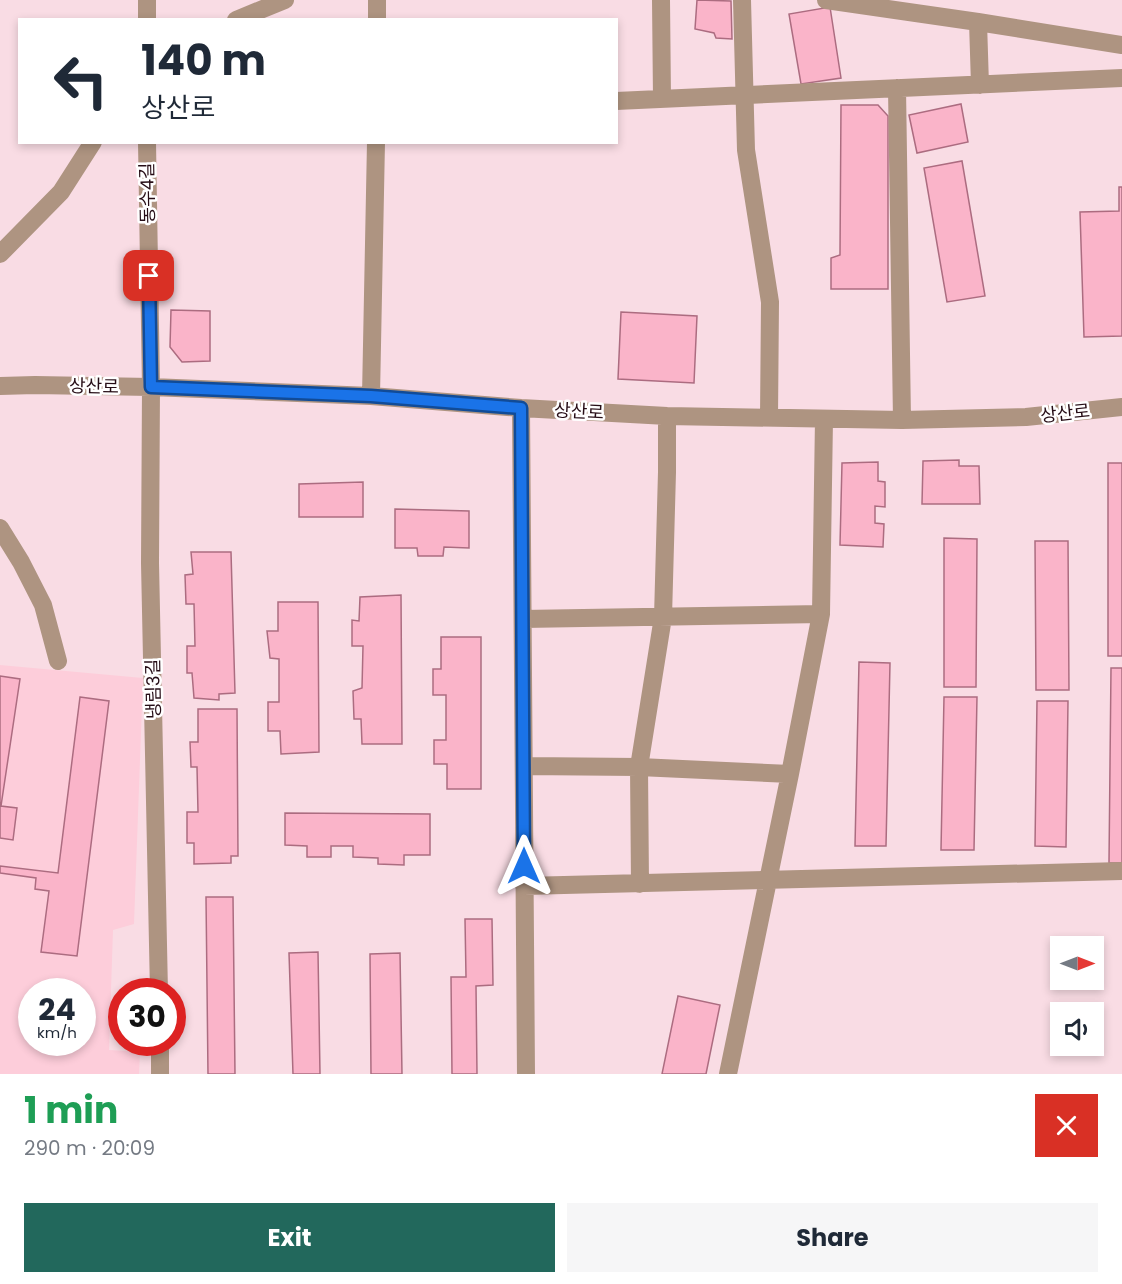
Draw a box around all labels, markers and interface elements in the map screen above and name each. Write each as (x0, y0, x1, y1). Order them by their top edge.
text: 140 m (141, 31, 266, 90)
icon: left (42, 42, 120, 120)
text: 상산로 (141, 89, 216, 126)
street label: 동수4길 (134, 162, 160, 224)
pin (123, 250, 174, 301)
icon: arrive (132, 259, 165, 292)
street label: 상산로 (69, 373, 119, 399)
street label: 상산로 (554, 397, 604, 425)
street label: 상산로 (1039, 398, 1091, 428)
street label: 냉림3길 (140, 659, 166, 719)
position arrow (492, 834, 556, 898)
north arrow (1050, 936, 1104, 990)
map controls (1050, 936, 1104, 1056)
speed limit sign: 30 (108, 978, 186, 1056)
text: 24 (38, 988, 76, 1031)
button: sound (1050, 1002, 1104, 1056)
text: km/h (37, 1022, 77, 1043)
text: 1 min (24, 1085, 118, 1136)
button: close (1035, 1094, 1098, 1157)
text: 290 m · 20:09 (24, 1134, 155, 1162)
button: Exit (24, 1203, 555, 1272)
button: Share (567, 1203, 1098, 1272)

